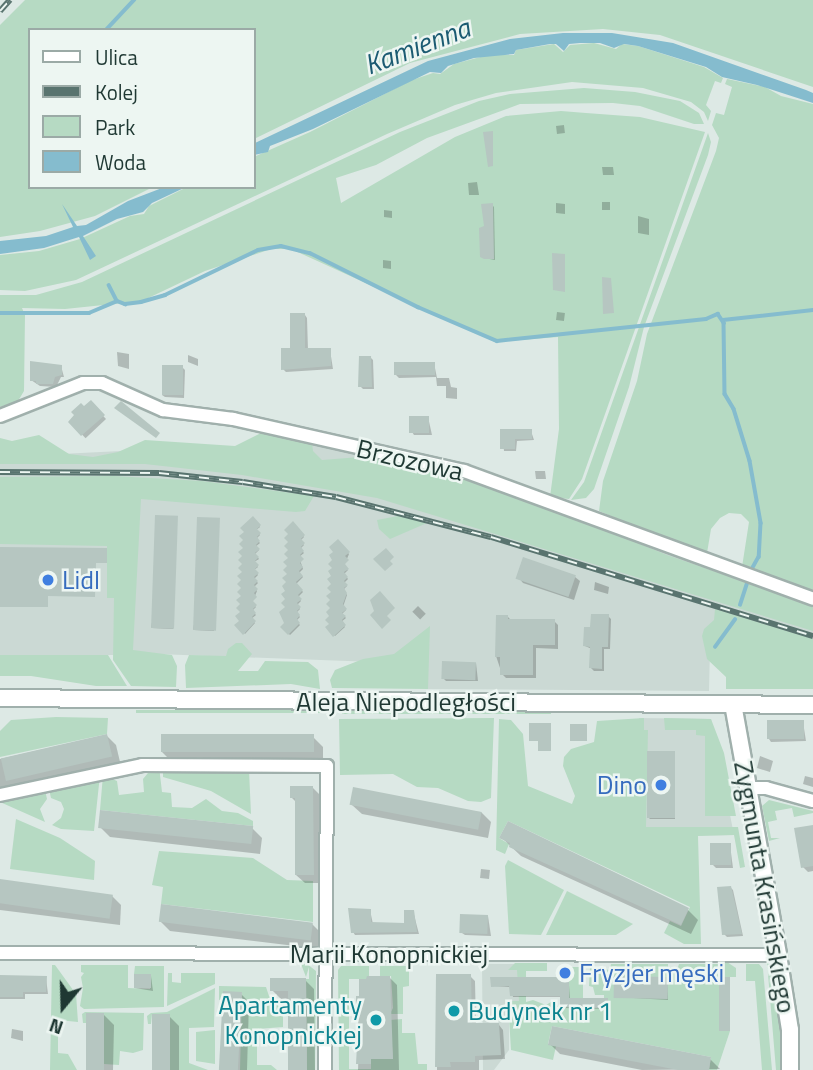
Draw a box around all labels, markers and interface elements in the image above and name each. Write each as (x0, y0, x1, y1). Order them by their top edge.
water label: Kamienna (359, 11, 475, 81)
legend (28, 28, 256, 189)
text: Ulica (95, 41, 138, 73)
text: Kolej (95, 76, 138, 108)
text: Park (95, 111, 135, 143)
text: Woda (95, 146, 146, 178)
street label: Brzozowa (354, 433, 466, 487)
place label: Lidl (62, 564, 100, 596)
marker: Lidl (40, 572, 56, 588)
street label: Aleja Niepodległości (296, 686, 516, 718)
street label: Zygmunta Krasińskiego (727, 758, 803, 1016)
place label: Dino (597, 769, 647, 801)
marker: Dino (653, 777, 669, 793)
street label: Marii Konopnickiej (290, 938, 488, 970)
place label: Fryzjer męski (579, 957, 724, 989)
marker: Fryzjer męski (557, 965, 573, 981)
north arrow (28, 972, 98, 1042)
place label: Apartamenty Konopnickiej (218, 989, 362, 1050)
place label: Budynek nr 1 (468, 995, 613, 1027)
marker: Budynek nr 1 (446, 1003, 462, 1019)
text: N (45, 1011, 67, 1043)
marker: Apartamenty Konopnickiej (368, 1012, 384, 1028)

